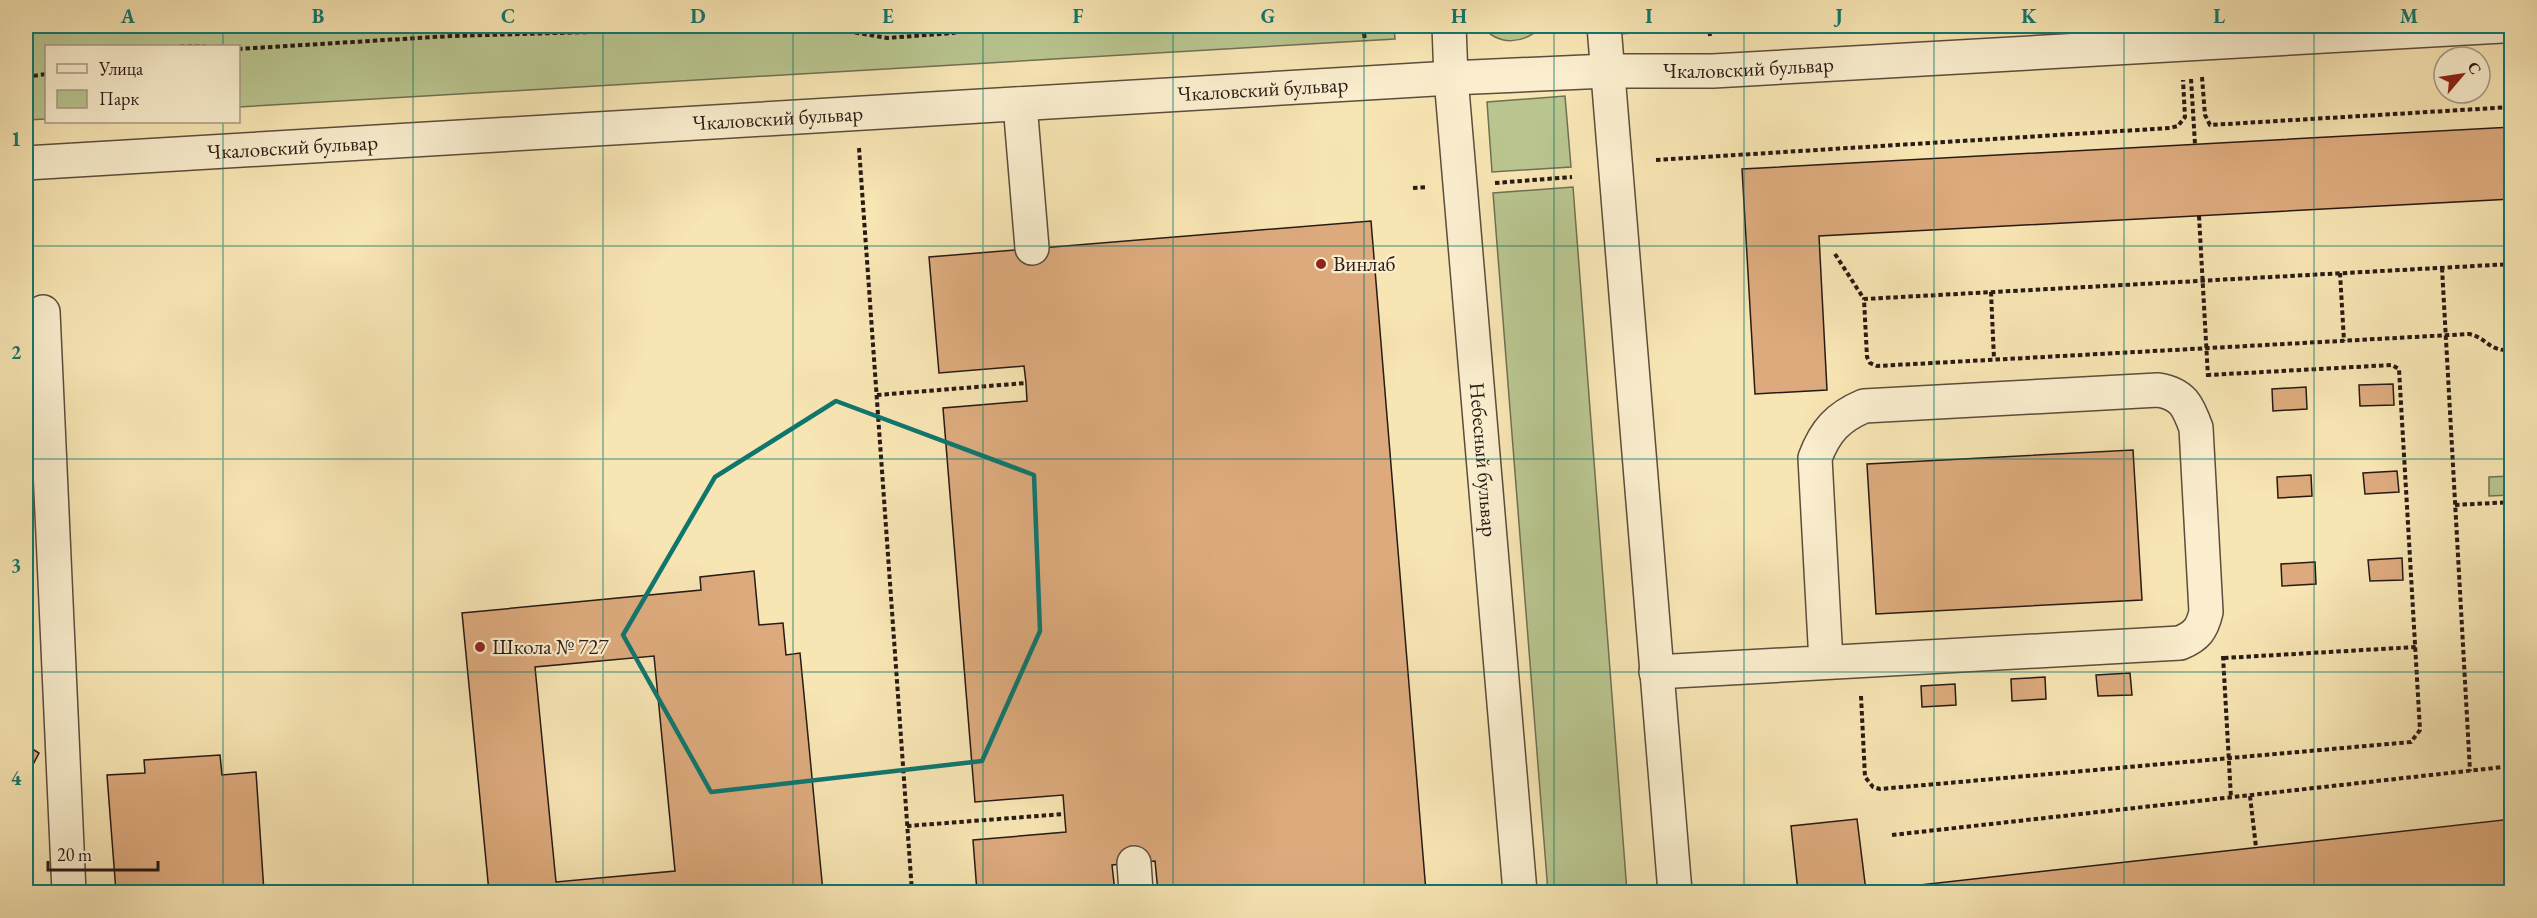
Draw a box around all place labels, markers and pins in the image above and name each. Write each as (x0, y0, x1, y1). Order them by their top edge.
place label: Винлаб (1333, 250, 1396, 277)
marker: Винлаб (1314, 257, 1328, 271)
place label: Школа № 727 (492, 633, 609, 660)
marker: Школа № 727 (473, 640, 487, 654)

